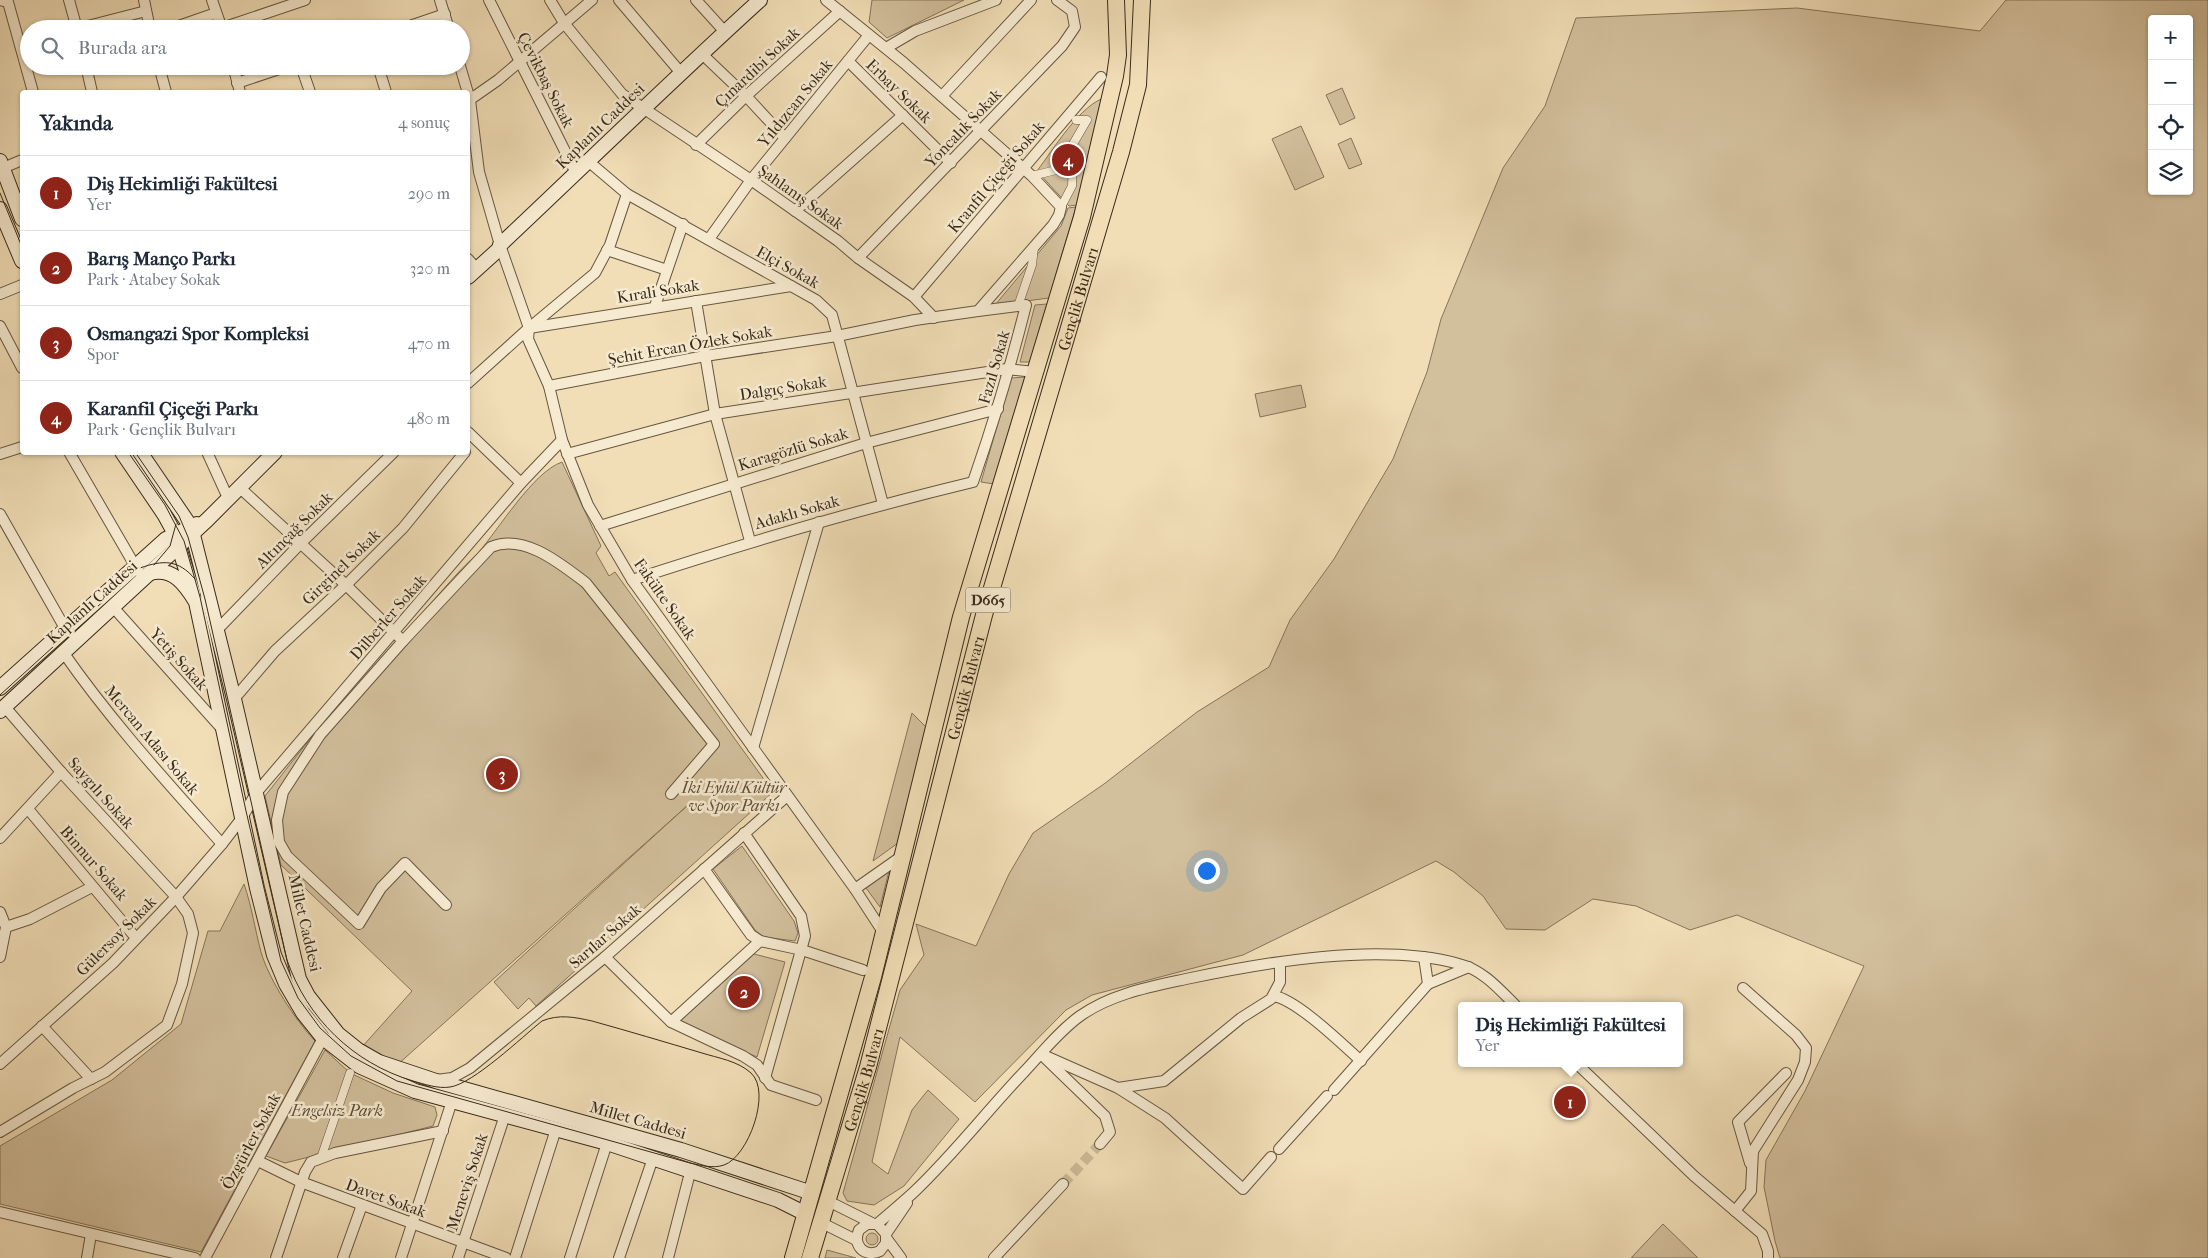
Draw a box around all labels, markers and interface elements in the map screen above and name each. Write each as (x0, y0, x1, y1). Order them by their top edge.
map controls (2148, 15, 2193, 195)
button: + (2148, 15, 2193, 60)
search box (20, 20, 470, 75)
street label: Çınardibi Sokak (711, 22, 805, 112)
street label: Çevikbaş Sokak (513, 29, 579, 132)
icon: search (38, 34, 66, 62)
text: Burada ara (78, 37, 167, 59)
street label: Yıldızcan Sokak (753, 55, 837, 152)
street label: Erbay Sokak (862, 55, 936, 128)
button: − (2148, 60, 2193, 105)
street label: Kaplanlı Caddesi (552, 79, 648, 173)
street label: Yoncalık Sokak (920, 84, 1006, 172)
button: locate (2148, 105, 2193, 150)
text: Yakında (40, 111, 113, 135)
text: 4 sonuç (398, 113, 450, 132)
street label: Kranfil Çiçeği Sokak (944, 117, 1050, 237)
pin: 4 (1052, 141, 1084, 179)
button: layers (2148, 150, 2193, 195)
street label: Şahlanış Sokak (754, 161, 848, 235)
text: Diş Hekimliği Fakültesi (87, 173, 278, 195)
text: 1 (53, 184, 59, 203)
text: 290 m (408, 184, 450, 203)
text: Yer (87, 195, 111, 214)
street label: Elçi Sokak (753, 242, 824, 293)
street label: Gençlik Bulvarı (1053, 245, 1102, 353)
text: Barış Manço Parkı (87, 248, 236, 270)
text: 2 (52, 259, 60, 278)
text: 320 m (410, 259, 450, 278)
text: Park · Atabey Sokak (87, 270, 220, 289)
street label: Kırali Sokak (615, 275, 701, 307)
street label: Şehit Ercan Özlek Sokak (606, 321, 774, 369)
text: Osmangazi Spor Kompleksi (87, 323, 309, 345)
street label: Fazıl Sokak (974, 327, 1014, 406)
text: 3 (53, 334, 59, 353)
text: 470 m (408, 334, 450, 353)
text: Spor (87, 345, 119, 364)
street label: Dalgıç Sokak (738, 372, 829, 404)
text: Karanfil Çiçeği Parkı (87, 398, 258, 420)
text: 4 (51, 409, 61, 428)
text: 480 m (407, 409, 450, 428)
text: Park · Gençlik Bulvarı (87, 420, 236, 439)
street label: Karagözlü Sokak (736, 423, 851, 475)
street label: Altınçağ Sokak (251, 487, 337, 573)
street label: Adaklı Sokak (751, 491, 842, 533)
street label: Girginel Sokak (298, 525, 385, 609)
street label: Fakülte Sokak (630, 555, 700, 644)
street label: Kaplanlı Caddesi (43, 556, 142, 648)
street label: Dilberler Sokak (346, 570, 431, 664)
road number: D665 (966, 588, 1010, 612)
street label: Yetiş Sokak (145, 623, 212, 695)
street label: Gençlik Bulvarı (943, 634, 988, 742)
street label: Mercan Adası Sokak (101, 681, 204, 799)
street label: Saygılı Sokak (64, 753, 139, 833)
pin: 3 (486, 755, 518, 793)
park label: İki Eylül Kültür ve Spor Parkı (681, 777, 788, 815)
street label: Binnur Sokak (56, 822, 132, 905)
your location (1194, 858, 1220, 884)
street label: Millet Caddesi (285, 872, 325, 974)
street label: Gülersoy Sokak (72, 892, 160, 980)
street label: Sarılar Sokak (565, 899, 646, 972)
pin: 2 (728, 973, 760, 1011)
popup (1458, 1002, 1683, 1067)
text: Diş Hekimliği Fakültesi (1475, 1014, 1666, 1036)
street label: Gençlik Bulvarı (839, 1026, 887, 1134)
text: Yer (1475, 1036, 1499, 1055)
pin: 1 (1554, 1083, 1586, 1121)
street label: Özgürler Sokak (218, 1089, 285, 1193)
street label: Millet Caddesi (588, 1097, 689, 1143)
park label: Engelsiz Park (290, 1101, 383, 1120)
street label: Meneviş Sokak (442, 1130, 493, 1234)
street label: Davet Sokak (343, 1175, 430, 1222)

